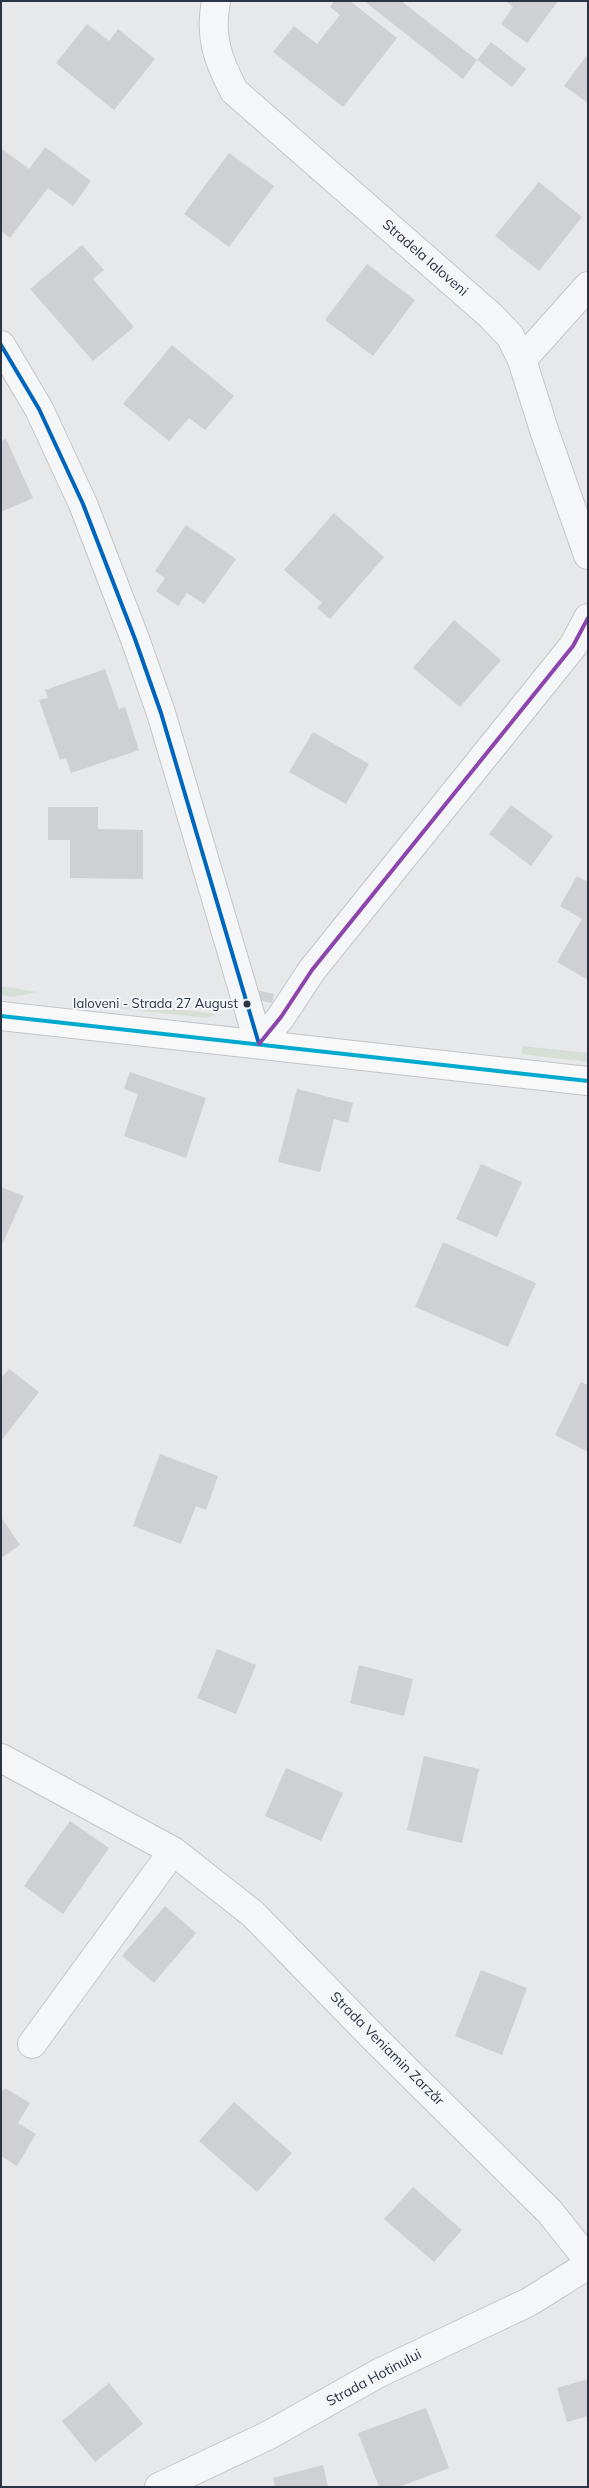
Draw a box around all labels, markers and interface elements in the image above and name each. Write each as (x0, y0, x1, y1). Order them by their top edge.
street label: Stradela Ialoveni (379, 216, 471, 300)
place label: Ialoveni - Strada 27 August (73, 996, 238, 1012)
marker: Ialoveni - Strada 27 August (242, 999, 252, 1009)
street label: Strada Veniamin Zarzăr (327, 1989, 447, 2109)
street label: Strada Hotinului (324, 2346, 424, 2410)

